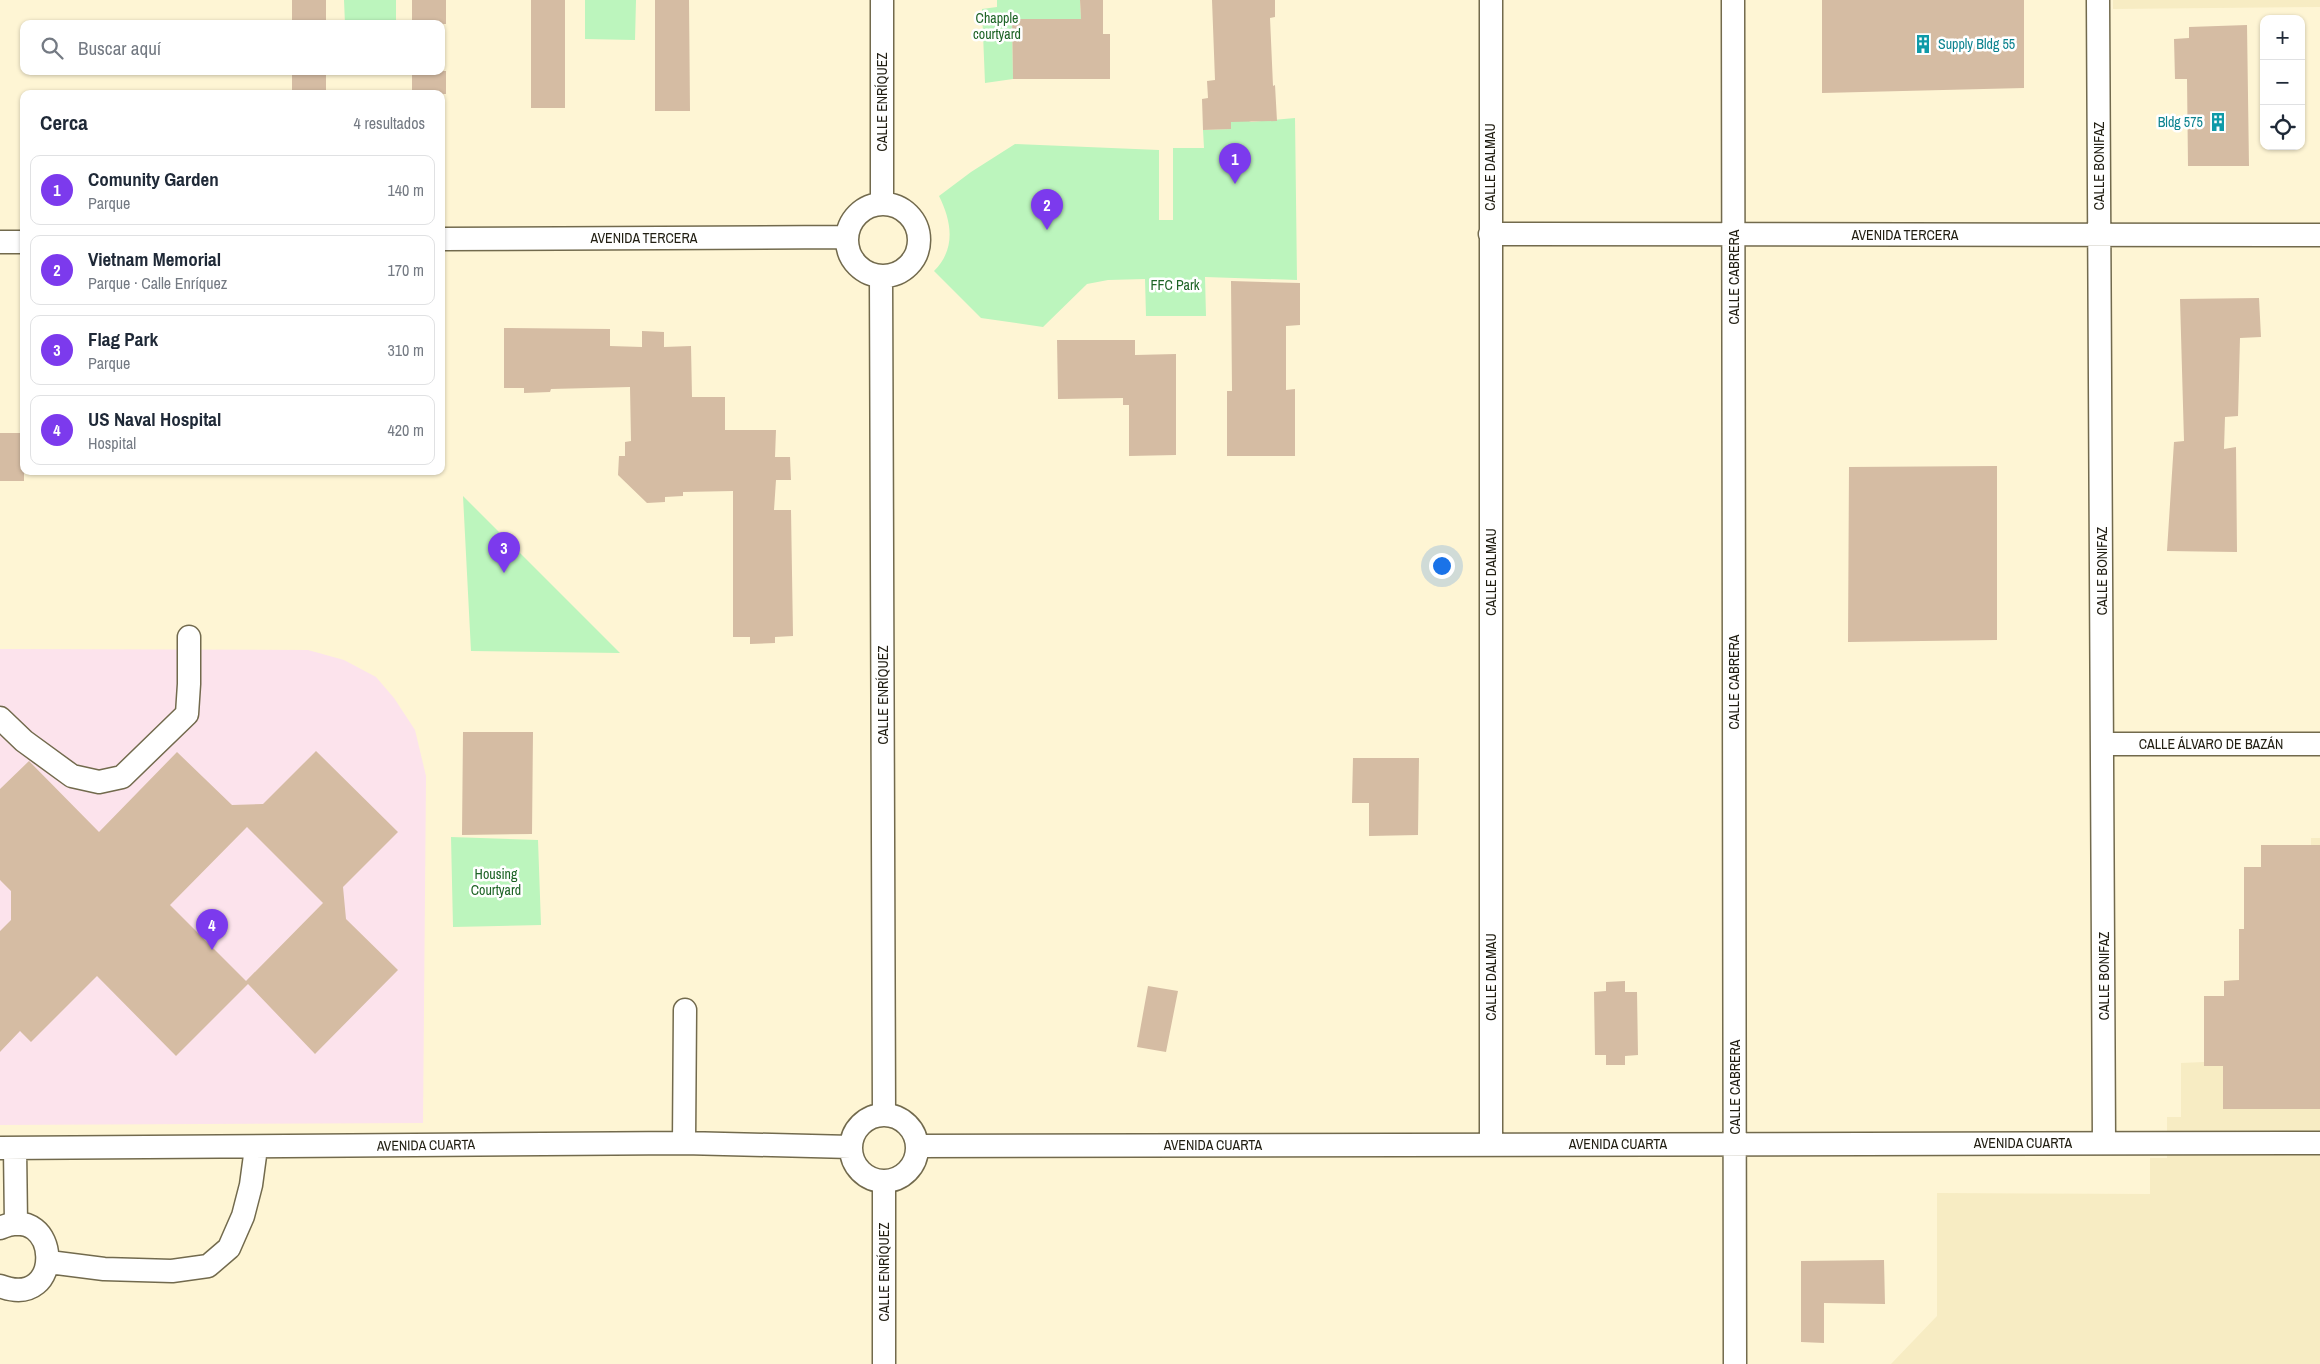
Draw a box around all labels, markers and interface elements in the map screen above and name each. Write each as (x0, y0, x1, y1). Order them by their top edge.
park label: Chapple courtyard (973, 9, 1021, 43)
map controls (2260, 15, 2305, 150)
button: + (2260, 15, 2305, 60)
search box (20, 20, 445, 75)
building icon: Supply Bldg 55 (1912, 33, 1934, 55)
icon: search (38, 34, 66, 62)
text: Buscar aquí (78, 35, 161, 61)
place label: Supply Bldg 55 (1938, 35, 2015, 53)
street label: CALLE ENRÍQUEZ (873, 53, 891, 151)
button: − (2260, 60, 2305, 105)
button: locate (2260, 105, 2305, 150)
text: Cerca (40, 108, 88, 137)
building icon: Bldg 575 (2207, 111, 2229, 133)
text: 4 resultados (354, 112, 425, 134)
place label: Bldg 575 (2158, 113, 2203, 131)
street label: CALLE BONIFAZ (2090, 122, 2108, 210)
street label: CALLE DALMAU (1481, 123, 1499, 211)
pin: 1 (1219, 143, 1251, 184)
text: Comunity Garden (88, 166, 219, 192)
text: 1 (53, 179, 61, 201)
text: 140 m (388, 179, 424, 201)
pin: 2 (1031, 189, 1063, 230)
text: Parque (88, 192, 130, 214)
street label: AVENIDA TERCERA (1851, 226, 1959, 244)
street label: AVENIDA TERCERA (590, 229, 698, 247)
street label: CALLE CABRERA (1725, 229, 1743, 325)
text: Vietnam Memorial (88, 246, 221, 272)
text: 2 (53, 259, 61, 281)
text: 170 m (388, 259, 424, 281)
text: Parque · Calle Enríquez (88, 272, 227, 294)
park label: FFC Park (1150, 276, 1200, 294)
text: Flag Park (88, 326, 158, 352)
text: 3 (53, 339, 61, 361)
text: 310 m (388, 339, 424, 361)
text: Parque (88, 352, 130, 374)
text: US Naval Hospital (88, 406, 221, 432)
text: 4 (53, 419, 61, 441)
text: 420 m (388, 419, 424, 441)
text: Hospital (88, 432, 136, 454)
street label: CALLE BONIFAZ (2093, 527, 2111, 615)
street label: CALLE DALMAU (1482, 528, 1500, 616)
pin: 3 (488, 532, 520, 573)
your location (1429, 553, 1455, 579)
street label: CALLE CABRERA (1725, 634, 1743, 730)
street label: CALLE ENRÍQUEZ (874, 646, 892, 744)
street label: CALLE ÁLVARO DE BAZÁN (2139, 735, 2283, 753)
park label: Housing Courtyard (471, 865, 521, 899)
pin: 4 (196, 909, 228, 950)
street label: CALLE BONIFAZ (2095, 932, 2113, 1020)
street label: CALLE DALMAU (1482, 933, 1500, 1021)
street label: CALLE CABRERA (1726, 1039, 1744, 1135)
street label: AVENIDA CUARTA (1973, 1134, 2072, 1152)
street label: AVENIDA CUARTA (376, 1135, 476, 1155)
street label: AVENIDA CUARTA (1568, 1135, 1667, 1153)
street label: AVENIDA CUARTA (1163, 1136, 1262, 1154)
street label: CALLE ENRÍQUEZ (875, 1223, 893, 1321)

